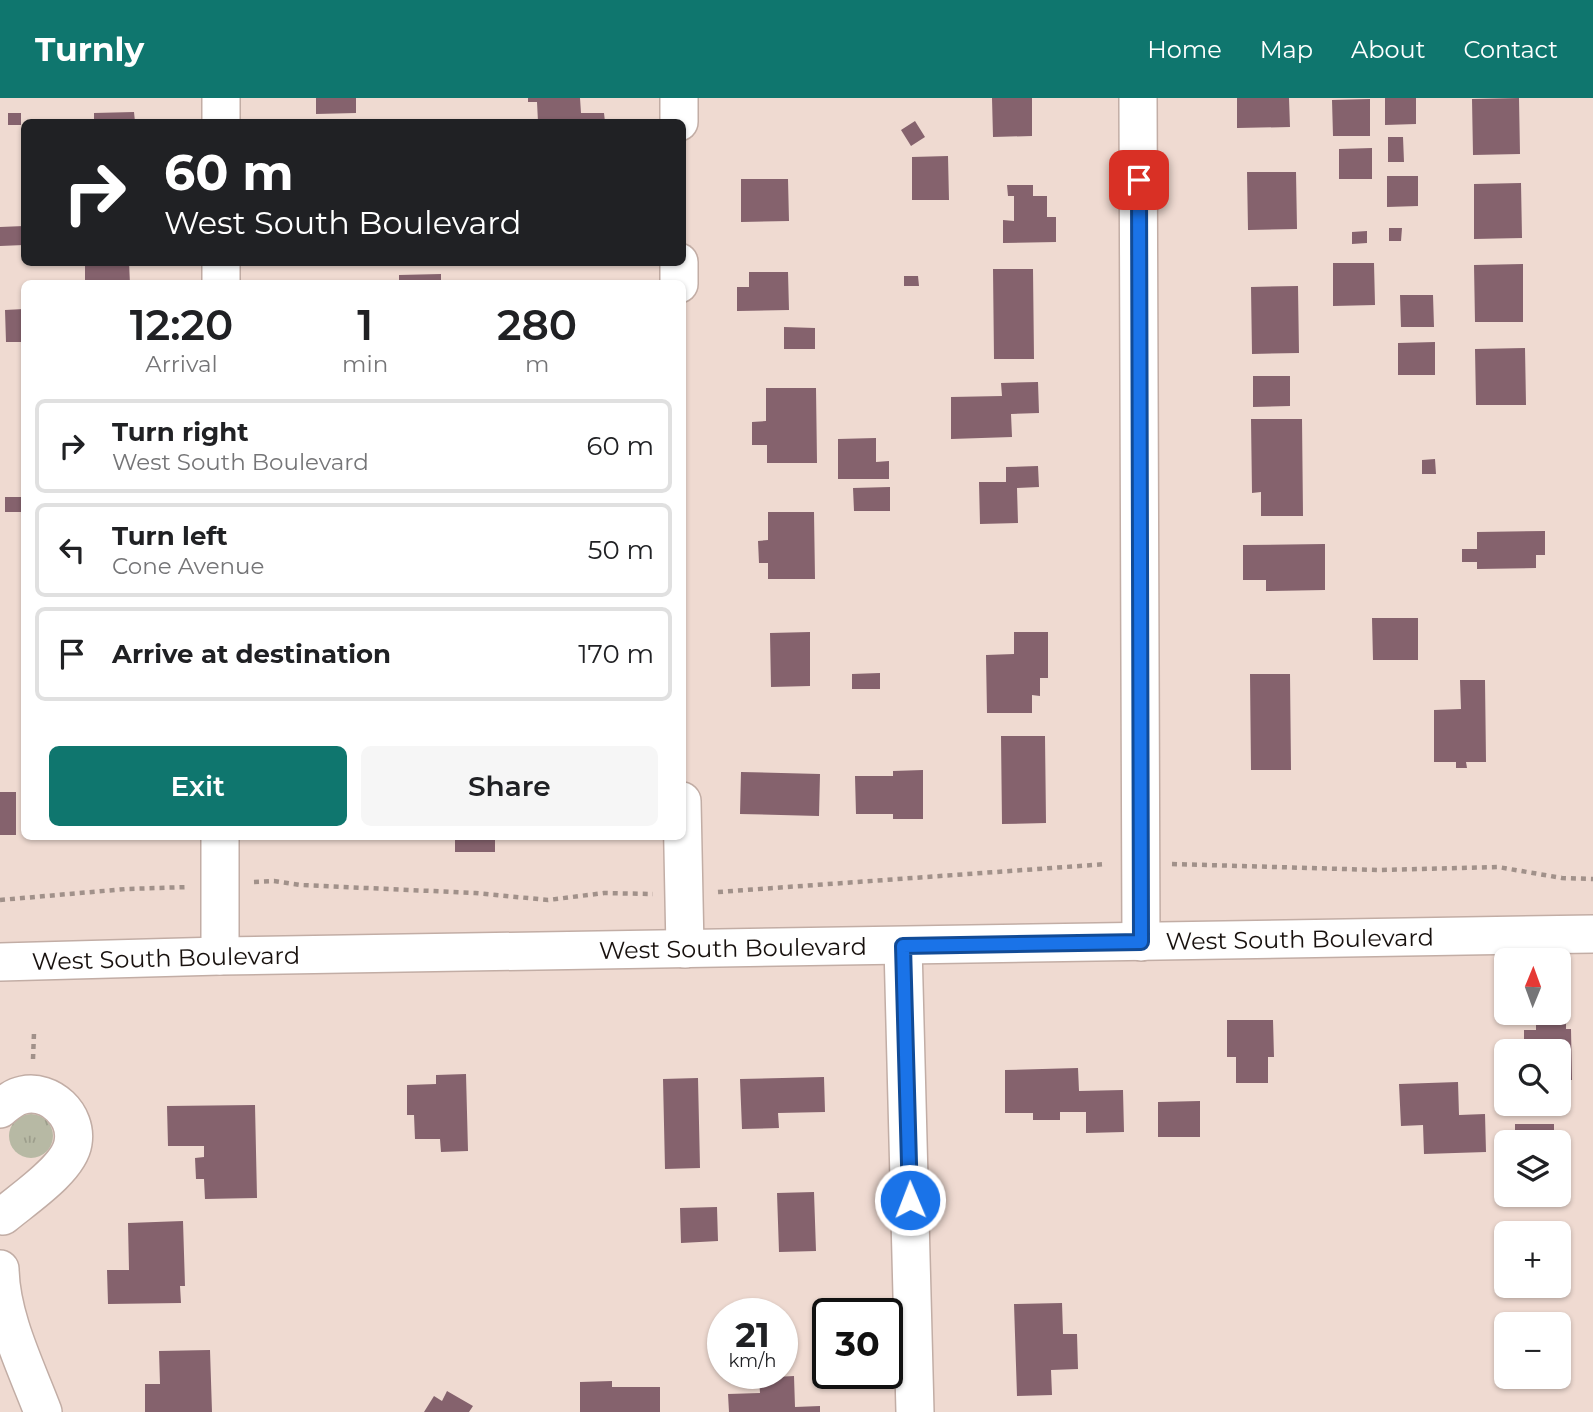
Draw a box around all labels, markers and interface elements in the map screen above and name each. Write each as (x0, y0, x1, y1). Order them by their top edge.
text: Turnly (35, 29, 144, 69)
text: Home (1147, 35, 1222, 64)
text: Map (1260, 35, 1313, 64)
text: About (1351, 35, 1425, 64)
text: Contact (1463, 35, 1558, 64)
text: 60 m (164, 143, 294, 202)
icon: right (49, 147, 140, 238)
pin (1109, 150, 1169, 210)
icon: arrive (1120, 161, 1158, 199)
text: West South Boulevard (164, 203, 521, 242)
text: 12:20 (130, 299, 233, 351)
text: 1 (357, 299, 373, 351)
text: 280 (497, 299, 577, 351)
text: Arrival (145, 350, 218, 378)
text: min (342, 350, 388, 378)
text: m (525, 350, 549, 378)
text: Turn right (112, 416, 248, 448)
icon: right (53, 427, 91, 465)
text: 60 m (587, 430, 654, 462)
text: West South Boulevard (112, 448, 369, 476)
text: Turn left (112, 520, 228, 552)
icon: left (53, 531, 91, 569)
text: 50 m (588, 534, 654, 566)
text: Cone Avenue (112, 552, 264, 580)
icon: arrive (53, 635, 91, 673)
text: Arrive at destination (112, 638, 391, 670)
text: 170 m (578, 638, 654, 670)
button: Exit (49, 746, 347, 826)
button: Share (361, 746, 658, 826)
street label: West South Boulevard (1165, 922, 1434, 955)
street label: West South Boulevard (599, 931, 867, 964)
street label: West South Boulevard (31, 940, 300, 976)
north arrow (1494, 948, 1572, 1026)
map controls (1494, 948, 1571, 1389)
button: search (1494, 1039, 1571, 1116)
button: layers (1494, 1130, 1571, 1207)
position arrow (873, 1163, 947, 1237)
button: + (1494, 1221, 1571, 1298)
speed limit sign: 30 (812, 1298, 903, 1389)
button: − (1494, 1312, 1571, 1389)
text: 21 (735, 1313, 770, 1356)
text: km/h (728, 1350, 777, 1372)

